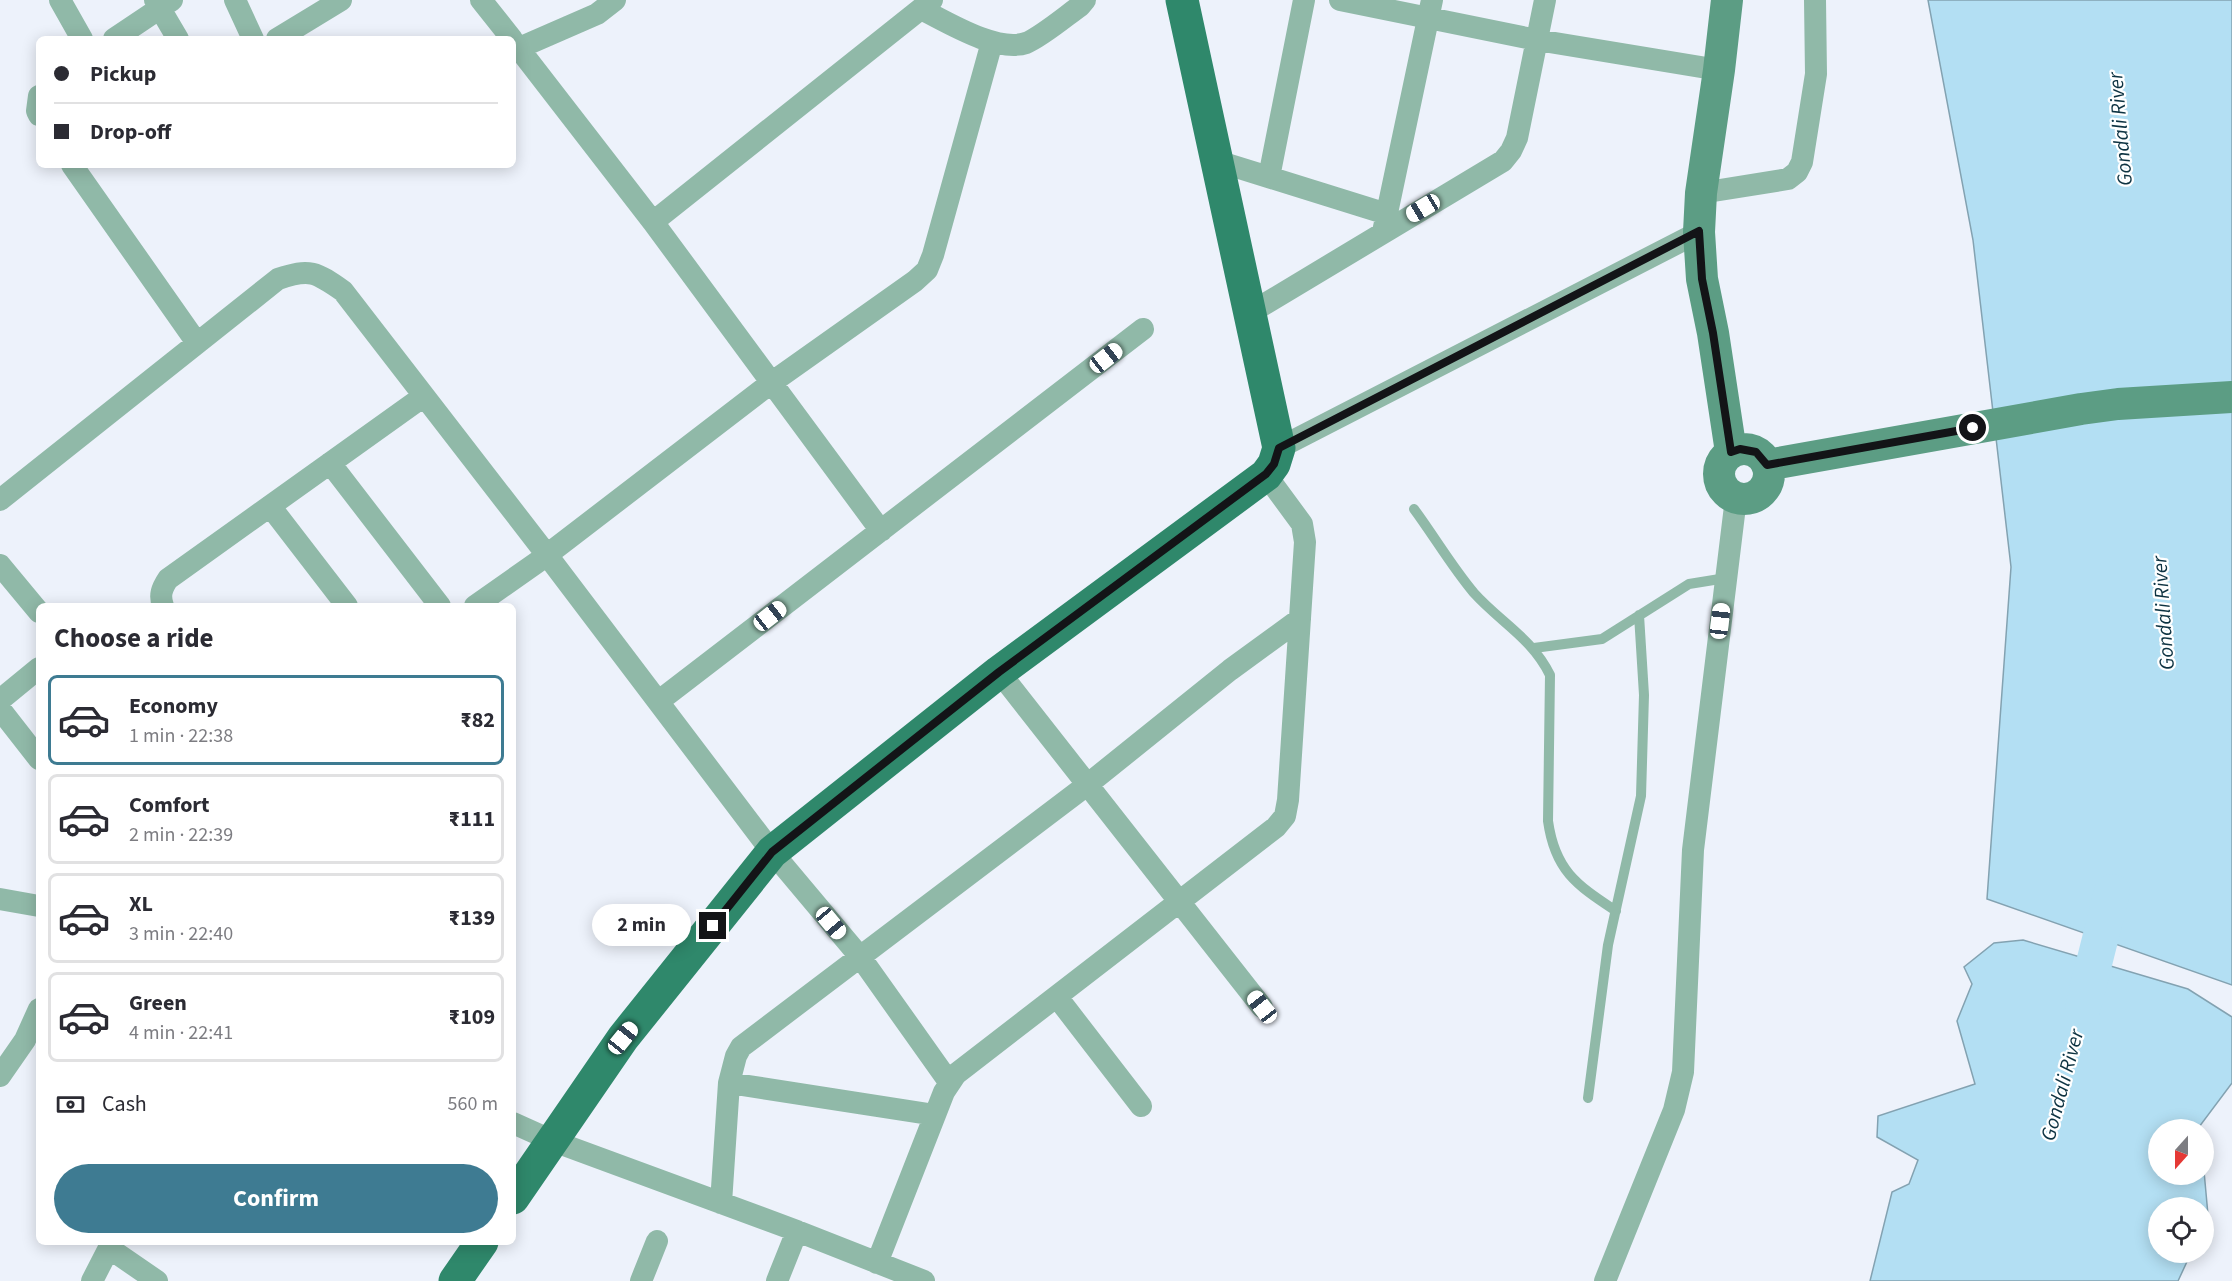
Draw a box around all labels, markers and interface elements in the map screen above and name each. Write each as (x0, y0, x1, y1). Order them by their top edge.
text: Pickup (90, 58, 156, 90)
water label: Gondali River (2100, 70, 2140, 187)
text: Drop-off (90, 116, 171, 148)
car (1403, 191, 1443, 225)
car (1086, 340, 1126, 376)
route start (1959, 414, 1986, 441)
water label: Gondali River (2144, 554, 2182, 671)
car (750, 598, 790, 634)
car (1709, 602, 1731, 640)
text: Choose a ride (54, 619, 214, 658)
text: Economy (129, 690, 218, 722)
icon: car (57, 693, 111, 747)
text: ₹82 (460, 704, 495, 736)
text: 1 min · 22:38 (129, 722, 233, 750)
text: Comfort (129, 789, 210, 821)
icon: car (57, 792, 111, 846)
text: ₹111 (449, 803, 495, 835)
text: 2 min · 22:39 (129, 821, 233, 849)
text: XL (129, 888, 153, 920)
icon: car (57, 891, 111, 945)
text: ₹139 (449, 902, 495, 934)
car (813, 903, 849, 943)
callout: 2 min (593, 905, 692, 947)
text: 2 min (617, 911, 666, 939)
route end (699, 912, 726, 939)
text: 3 min · 22:40 (129, 920, 233, 948)
text: Green (129, 987, 187, 1019)
car (1244, 987, 1280, 1027)
icon: car (57, 990, 111, 1044)
text: ₹109 (449, 1001, 495, 1033)
car (605, 1018, 641, 1058)
text: 4 min · 22:41 (129, 1019, 233, 1047)
water label: Gondali River (2033, 1025, 2091, 1144)
icon: cash (54, 1088, 87, 1121)
text: Cash (102, 1088, 147, 1120)
text: 560 m (448, 1090, 498, 1118)
north arrow (2148, 1119, 2214, 1185)
map controls (2148, 1119, 2214, 1263)
button: Confirm (54, 1164, 498, 1233)
button: locate (2148, 1197, 2214, 1263)

